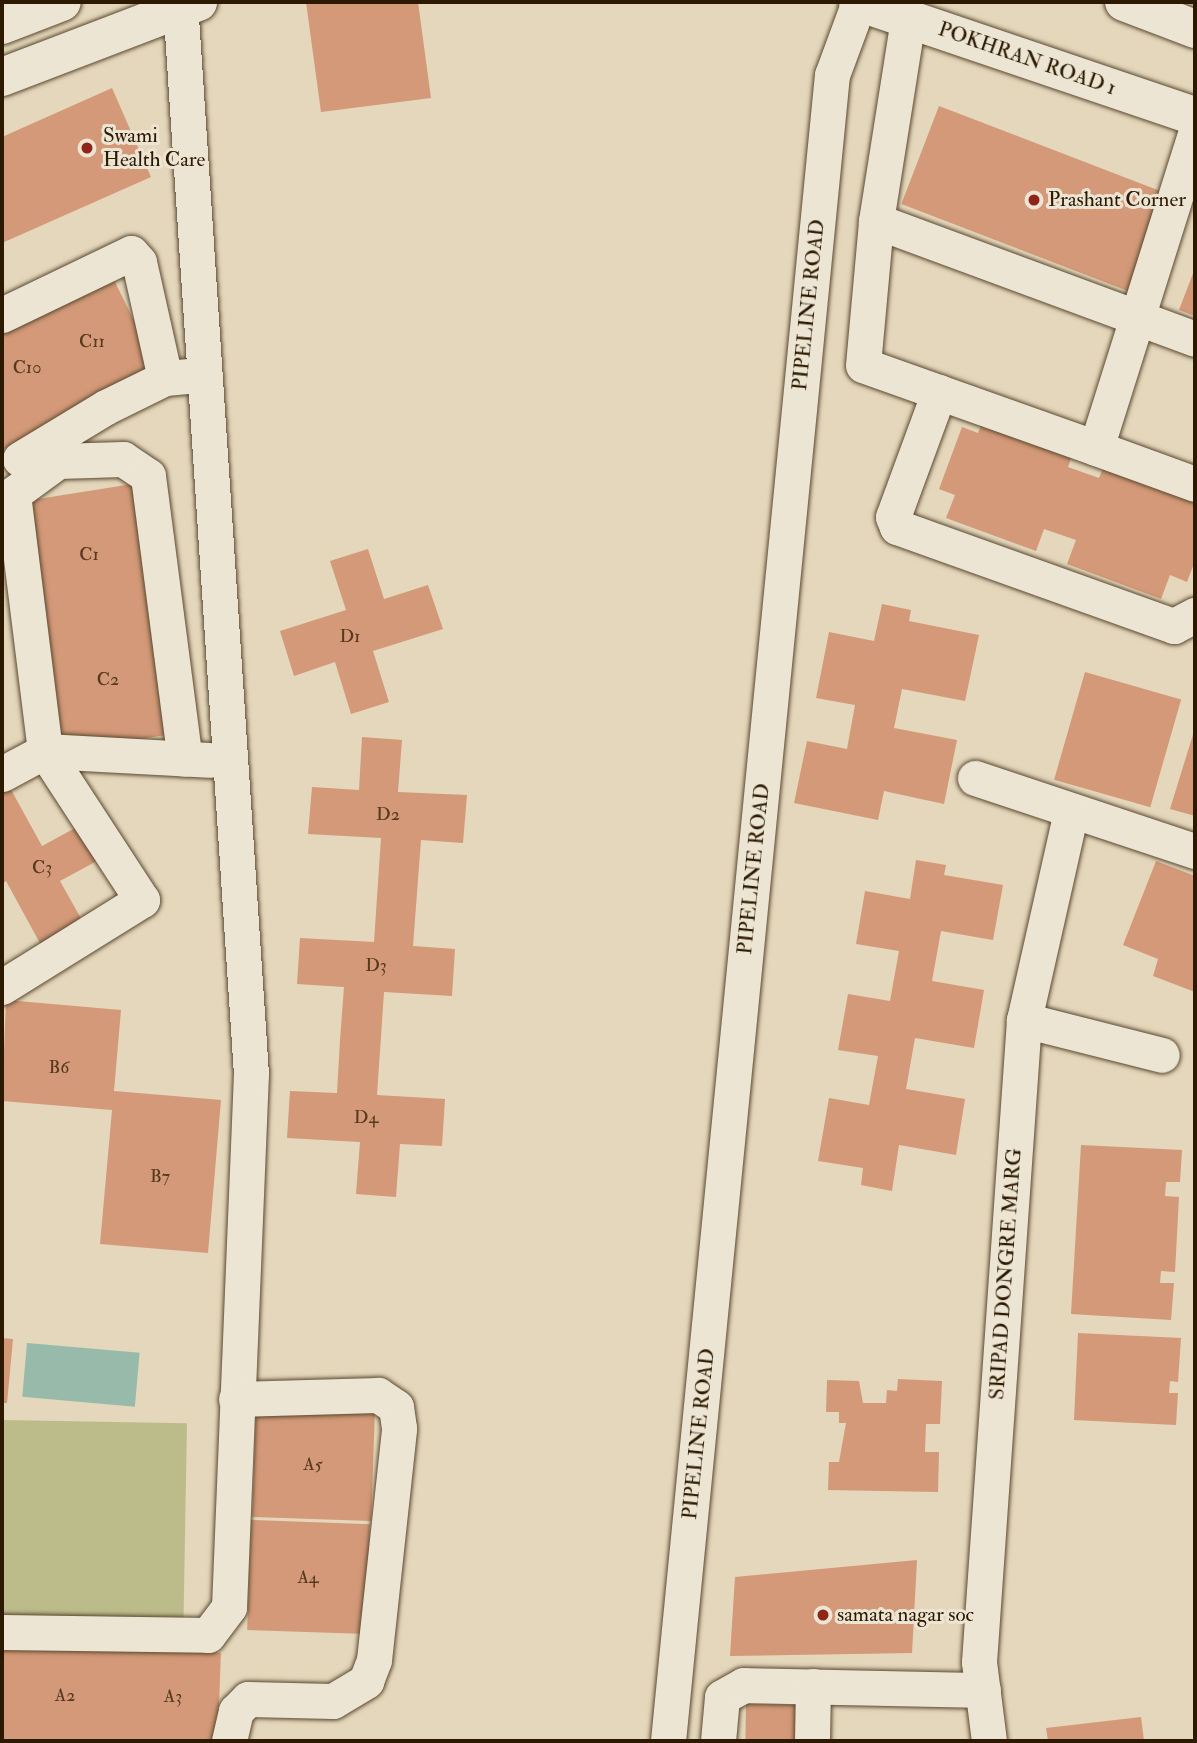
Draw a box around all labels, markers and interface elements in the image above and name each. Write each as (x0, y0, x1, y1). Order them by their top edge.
street label: POKHRAN ROAD 1 (935, 17, 1119, 101)
place label: Swami Health Care (103, 123, 205, 173)
marker: Swami Health Care (77, 138, 97, 158)
place label: Prashant Corner (1048, 187, 1186, 213)
marker: Prashant Corner (1026, 192, 1042, 208)
street label: PIPELINE ROAD (787, 218, 831, 392)
house number: C11 (79, 331, 105, 353)
house number: C10 (13, 357, 41, 379)
house number: C1 (79, 544, 99, 566)
house number: D1 (339, 626, 361, 648)
house number: C2 (97, 669, 119, 691)
street label: PIPELINE ROAD (732, 782, 776, 956)
house number: D2 (376, 804, 400, 826)
house number: C3 (32, 857, 52, 879)
house number: D3 (365, 955, 387, 977)
house number: B6 (49, 1057, 69, 1079)
house number: D4 (354, 1107, 378, 1129)
street label: SRIPAD DONGRE MARG (985, 1147, 1027, 1401)
house number: B7 (150, 1166, 170, 1188)
street label: PIPELINE ROAD (677, 1347, 721, 1521)
house number: A5 (303, 1454, 323, 1476)
house number: A4 (297, 1567, 319, 1589)
place label: samata nagar soc (837, 1602, 974, 1628)
marker: samata nagar soc (815, 1607, 831, 1623)
house number: A2 (55, 1685, 75, 1707)
house number: A3 (164, 1686, 182, 1708)

